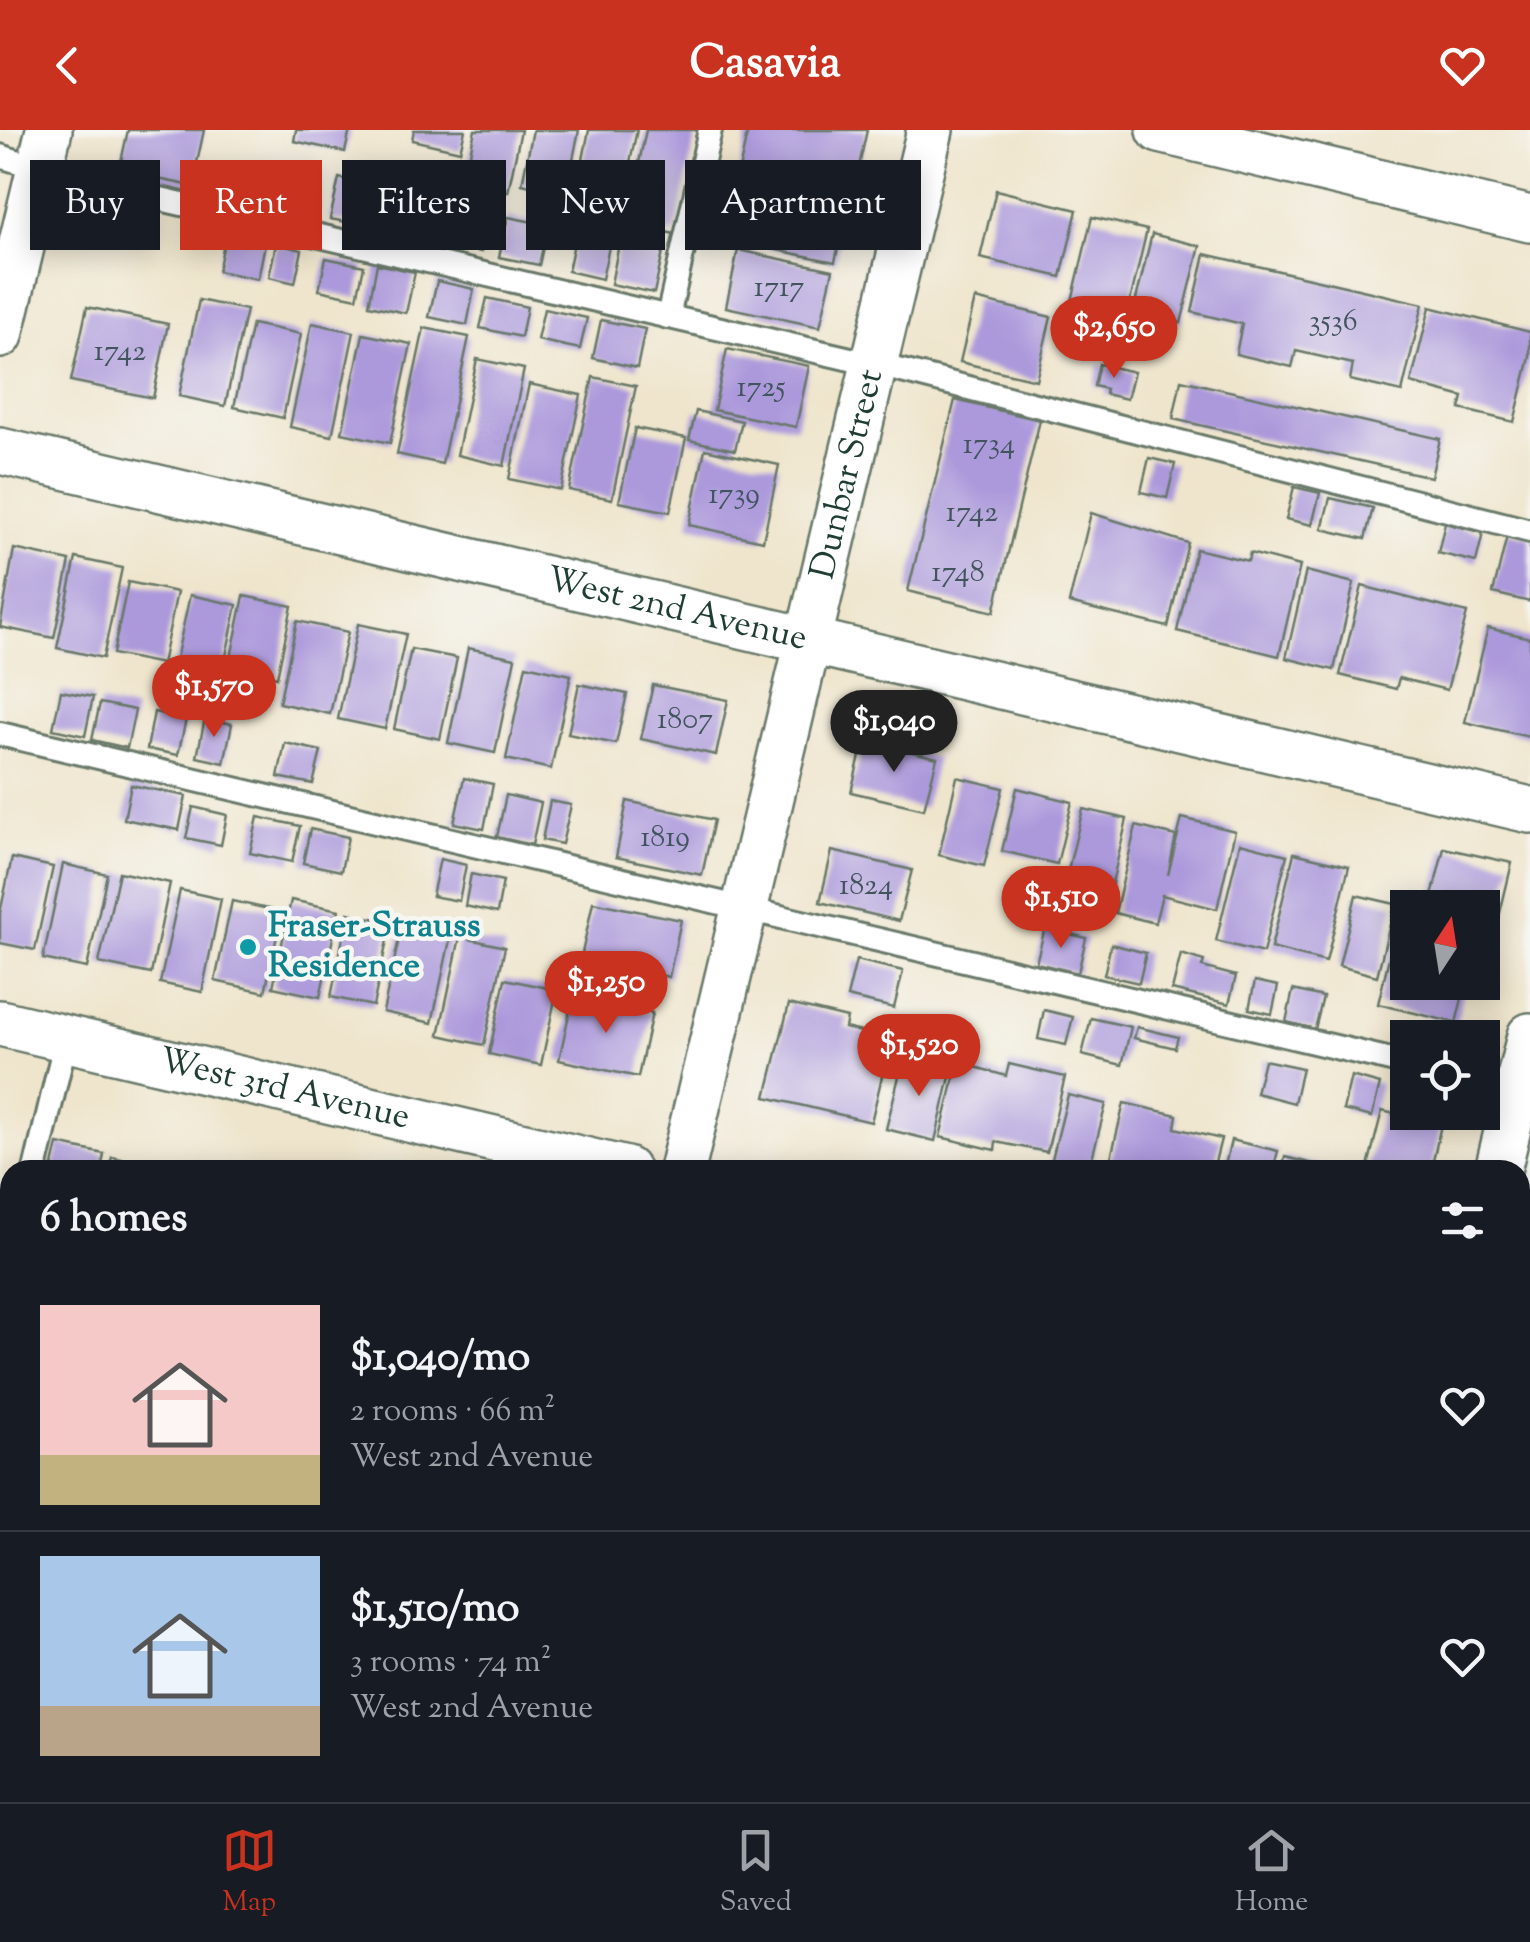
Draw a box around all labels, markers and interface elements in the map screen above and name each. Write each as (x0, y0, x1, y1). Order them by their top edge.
text: Casavia (689, 33, 841, 98)
icon: back (40, 38, 95, 93)
icon: heart (1435, 38, 1490, 93)
chip: Buy (30, 160, 160, 250)
chip: Rent (180, 160, 322, 250)
chip: Filters (342, 160, 506, 250)
chip: New (526, 160, 665, 250)
chip: Apartment (685, 160, 921, 250)
house number: 1717 (754, 267, 804, 310)
pin: $2,650 (1033, 296, 1195, 381)
house number: 3536 (1308, 301, 1358, 344)
text: $2,650 (1072, 305, 1156, 351)
house number: 1742 (94, 331, 146, 374)
street label: Dunbar Street (798, 364, 897, 585)
house number: 1725 (736, 367, 786, 410)
house number: 1734 (963, 424, 1015, 467)
house number: 1739 (708, 474, 760, 517)
house number: 1742 (946, 492, 998, 535)
house number: 1748 (931, 552, 985, 595)
street label: West 2nd Avenue (541, 555, 812, 665)
pin: $1,570 (133, 655, 295, 740)
text: $1,570 (174, 664, 254, 710)
pin: $1,040 (813, 690, 975, 775)
house number: 1807 (657, 699, 713, 742)
text: $1,040 (852, 699, 936, 745)
house number: 1819 (640, 817, 690, 860)
house number: 1824 (839, 865, 893, 908)
pin: $1,510 (980, 866, 1142, 951)
text: $1,510 (1024, 875, 1098, 921)
north arrow (1390, 890, 1500, 1000)
map controls (1390, 890, 1500, 1130)
place label: Fraser-Strauss Residence (268, 902, 481, 993)
marker: Fraser-Strauss Residence (237, 936, 259, 958)
pin: $1,250 (525, 951, 687, 1036)
text: $1,250 (567, 960, 645, 1006)
pin: $1,520 (838, 1014, 1000, 1099)
button: locate (1390, 1020, 1500, 1130)
text: $1,520 (879, 1023, 959, 1069)
street label: West 3rd Avenue (154, 1036, 415, 1144)
text: 6 homes (40, 1190, 187, 1250)
icon: filters (1435, 1193, 1490, 1248)
text: $1,040/mo (350, 1329, 530, 1389)
icon: home (120, 1345, 240, 1465)
icon: heart (1435, 1378, 1490, 1433)
text: 2 rooms · 66 m² (350, 1389, 555, 1435)
text: West 2nd Avenue (350, 1435, 593, 1481)
text: $1,510/mo (350, 1580, 519, 1640)
icon: home (120, 1596, 240, 1716)
icon: heart (1435, 1629, 1490, 1684)
text: 3 rooms · 74 m² (350, 1640, 552, 1686)
text: West 2nd Avenue (350, 1686, 593, 1732)
tab: Map (222, 1823, 277, 1923)
tab: Saved (720, 1823, 792, 1923)
tab: Home (1235, 1823, 1308, 1923)

